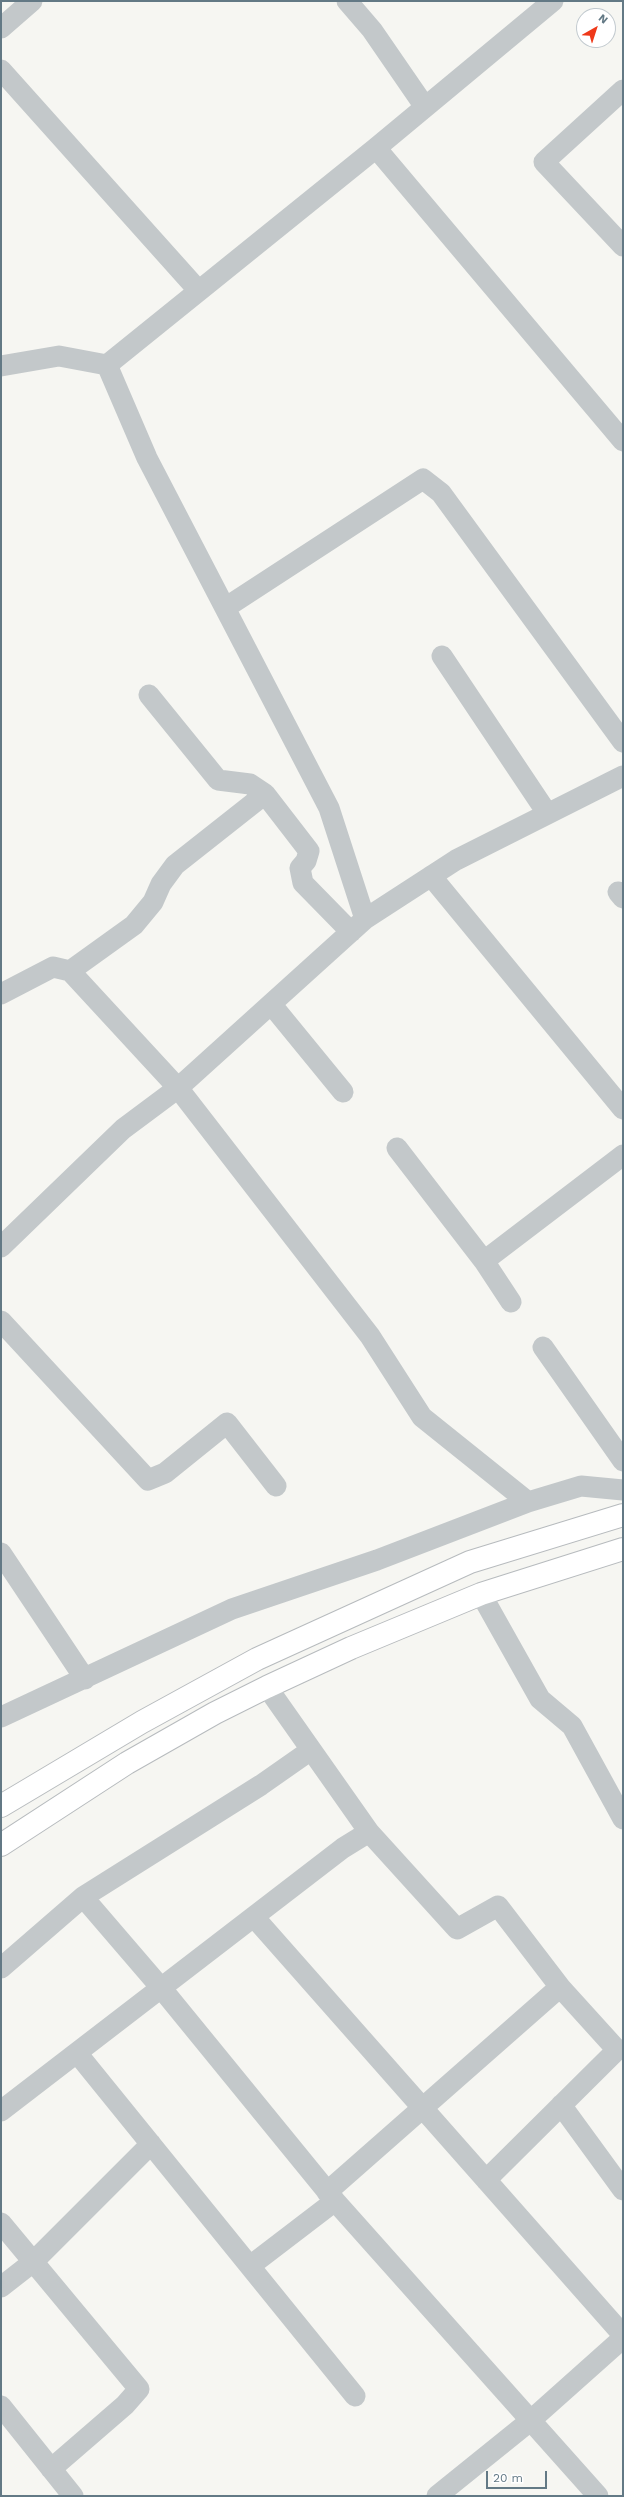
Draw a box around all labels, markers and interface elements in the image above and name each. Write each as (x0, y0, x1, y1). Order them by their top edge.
north arrow (576, 8, 616, 48)
text: N (596, 11, 610, 27)
scale bar (488, 2463, 549, 2489)
text: 20 m (493, 2471, 523, 2485)

